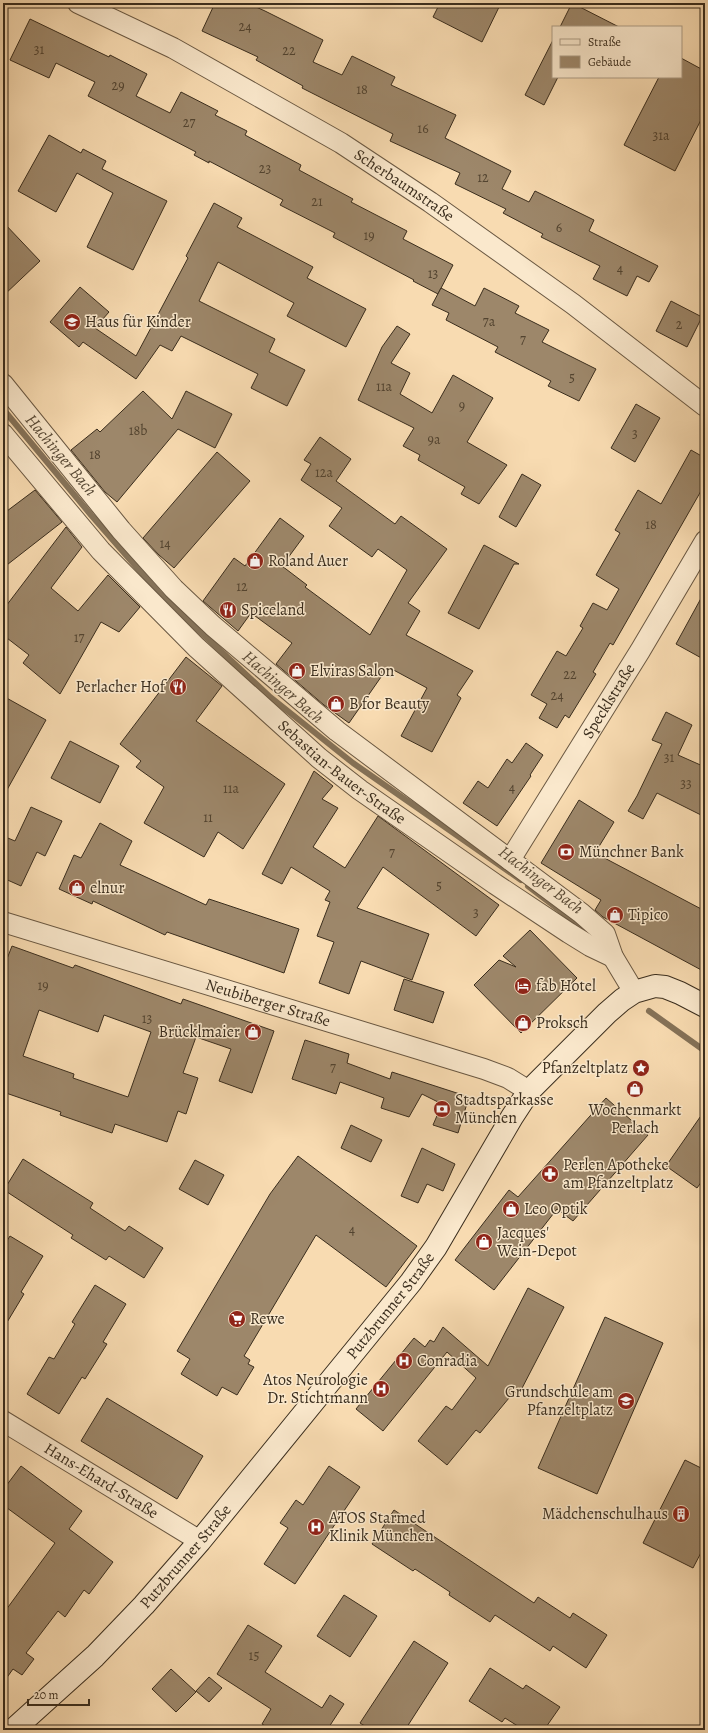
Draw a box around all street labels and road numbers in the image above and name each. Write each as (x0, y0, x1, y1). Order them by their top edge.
street label: Scherbaumstraße (350, 144, 459, 227)
street label: Specklstraße (577, 659, 640, 743)
street label: Sebastian-Bauer-Straße (273, 715, 410, 830)
street label: Neubiberger Straße (203, 974, 333, 1032)
street label: Putzbrunner Straße (341, 1248, 440, 1364)
street label: Hans-Ehard-Straße (40, 1438, 162, 1524)
street label: Putzbrunner Straße (135, 1500, 236, 1613)

